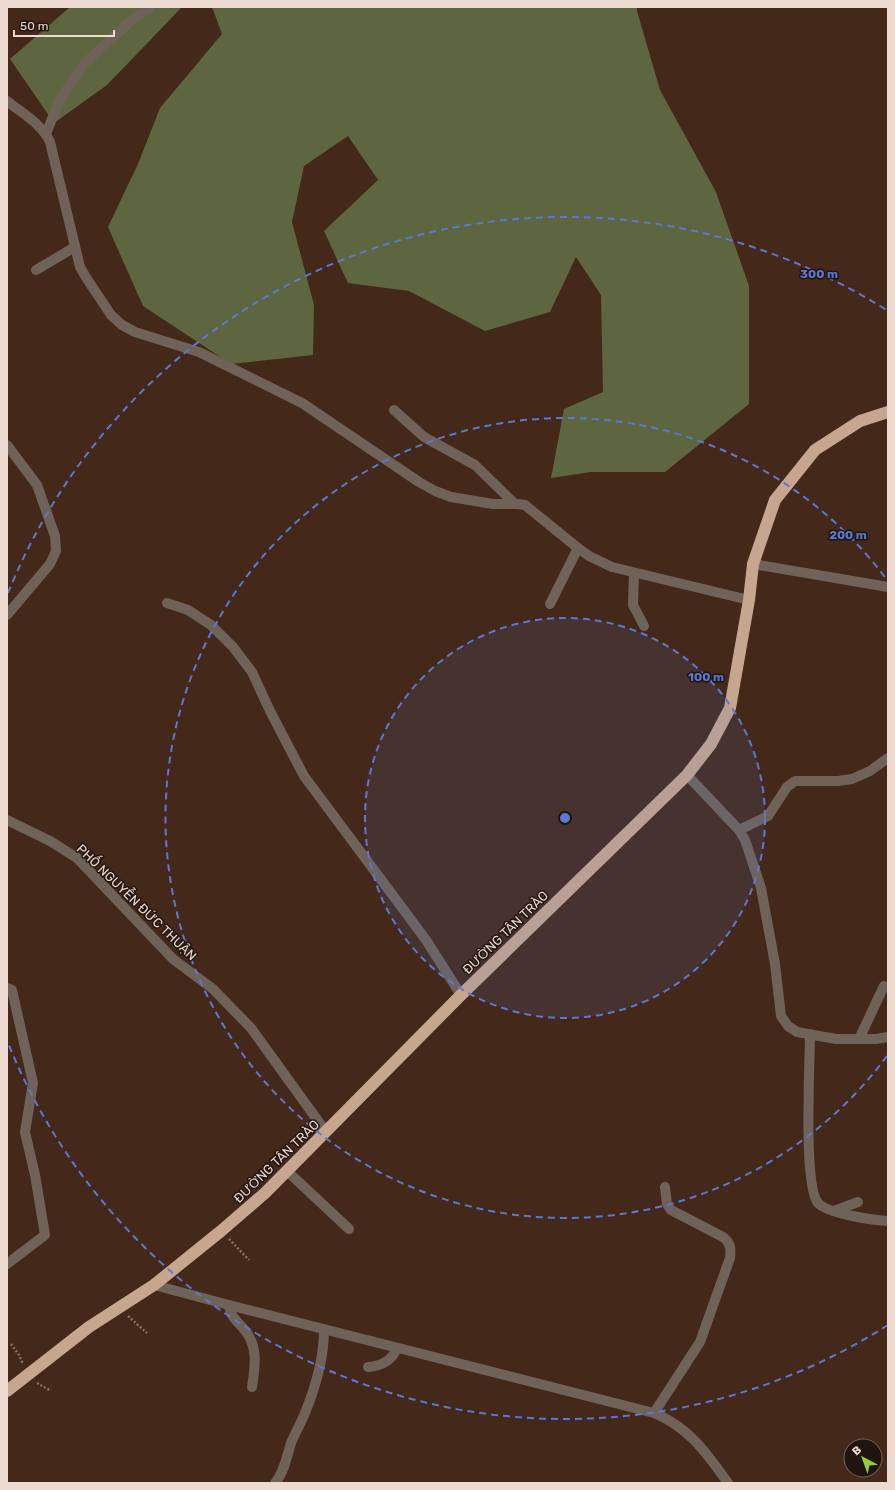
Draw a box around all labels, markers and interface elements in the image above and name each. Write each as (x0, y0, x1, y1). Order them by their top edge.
scale bar (14, 12, 114, 38)
text: 50 m (20, 19, 48, 33)
text: 300 m (800, 267, 838, 281)
text: 200 m (829, 528, 867, 542)
text: 100 m (688, 670, 724, 684)
centre of rings (558, 811, 572, 825)
street label: PHỐ NGUYỄN ĐỨC THUẬN (74, 839, 201, 963)
street label: ĐƯỜNG TÂN TRÀO (460, 888, 551, 977)
street label: ĐƯỜNG TÂN TRÀO (231, 1117, 322, 1206)
north arrow (843, 1438, 883, 1478)
text: B (850, 1443, 864, 1458)

